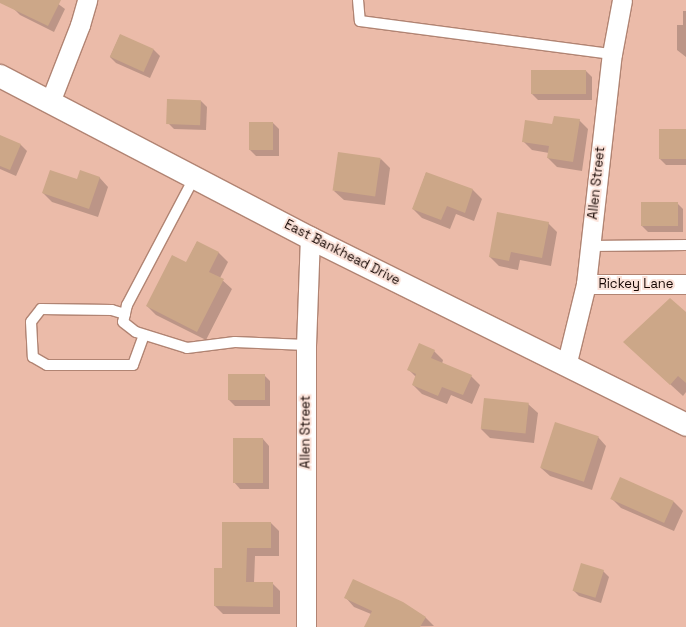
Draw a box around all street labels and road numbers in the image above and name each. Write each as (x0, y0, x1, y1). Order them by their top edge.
street label: Allen Street (585, 146, 609, 220)
street label: East Bankhead Drive (282, 217, 402, 289)
street label: Rickey Lane (598, 276, 674, 292)
street label: Allen Street (298, 395, 314, 469)

